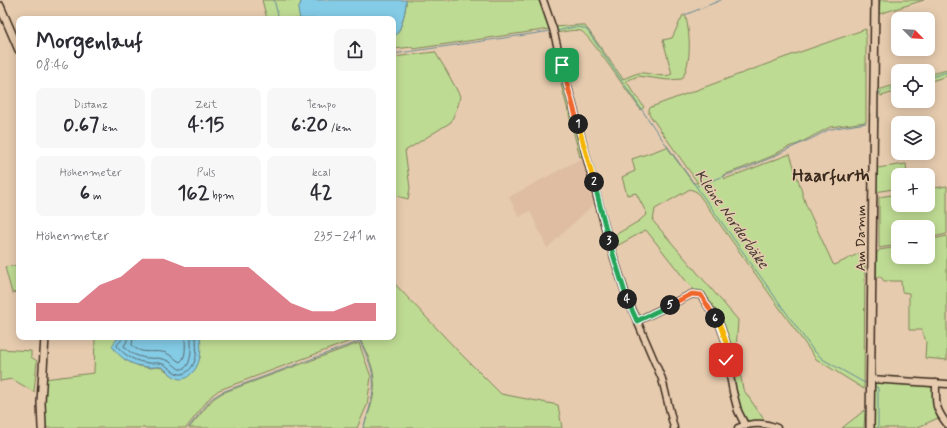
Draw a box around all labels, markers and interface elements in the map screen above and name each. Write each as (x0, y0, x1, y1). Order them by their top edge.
north arrow (891, 12, 935, 56)
map controls (891, 12, 935, 264)
text: Morgenlauf (36, 28, 143, 56)
button: share (334, 29, 376, 71)
pin (545, 48, 579, 82)
icon: arrive (551, 54, 573, 76)
text: 08:46 (36, 57, 69, 74)
button: locate (891, 64, 935, 108)
text: Distanz (73, 98, 108, 112)
text: Zeit (195, 98, 217, 112)
text: Tempo (307, 98, 336, 112)
text: 0.67 (63, 112, 99, 139)
text: 4:15 (188, 112, 224, 139)
text: 6:20 (291, 112, 328, 139)
pin: 1 (568, 114, 588, 134)
button: layers (891, 116, 935, 160)
text: 1 (576, 117, 580, 131)
text: km (99, 121, 118, 135)
text: /km (328, 121, 352, 135)
district label: Haarfurth (792, 164, 870, 188)
text: Höhenmeter (60, 166, 121, 180)
text: Puls (197, 166, 215, 180)
text: kcal (312, 166, 331, 180)
water label: Kleine Norderbäke (690, 166, 773, 274)
button: + (891, 168, 935, 212)
pin: 2 (584, 172, 604, 192)
text: 2 (591, 175, 597, 189)
text: 6 (80, 180, 90, 207)
text: 162 (177, 180, 209, 207)
text: 42 (310, 180, 332, 207)
text: m (90, 189, 102, 203)
text: bpm (209, 189, 235, 203)
street label: Am Damm (852, 205, 870, 271)
button: − (891, 220, 935, 264)
text: Höhenmeter (36, 228, 109, 245)
text: 235–241 m (314, 228, 376, 245)
pin: 3 (599, 231, 619, 251)
text: 3 (607, 234, 611, 248)
pin: 4 (617, 289, 637, 309)
text: 4 (624, 292, 630, 306)
pin: 5 (660, 295, 680, 315)
text: 5 (667, 298, 673, 312)
pin: 6 (705, 308, 725, 328)
text: 6 (712, 311, 718, 325)
pin (709, 343, 743, 377)
icon: check (715, 349, 737, 371)

